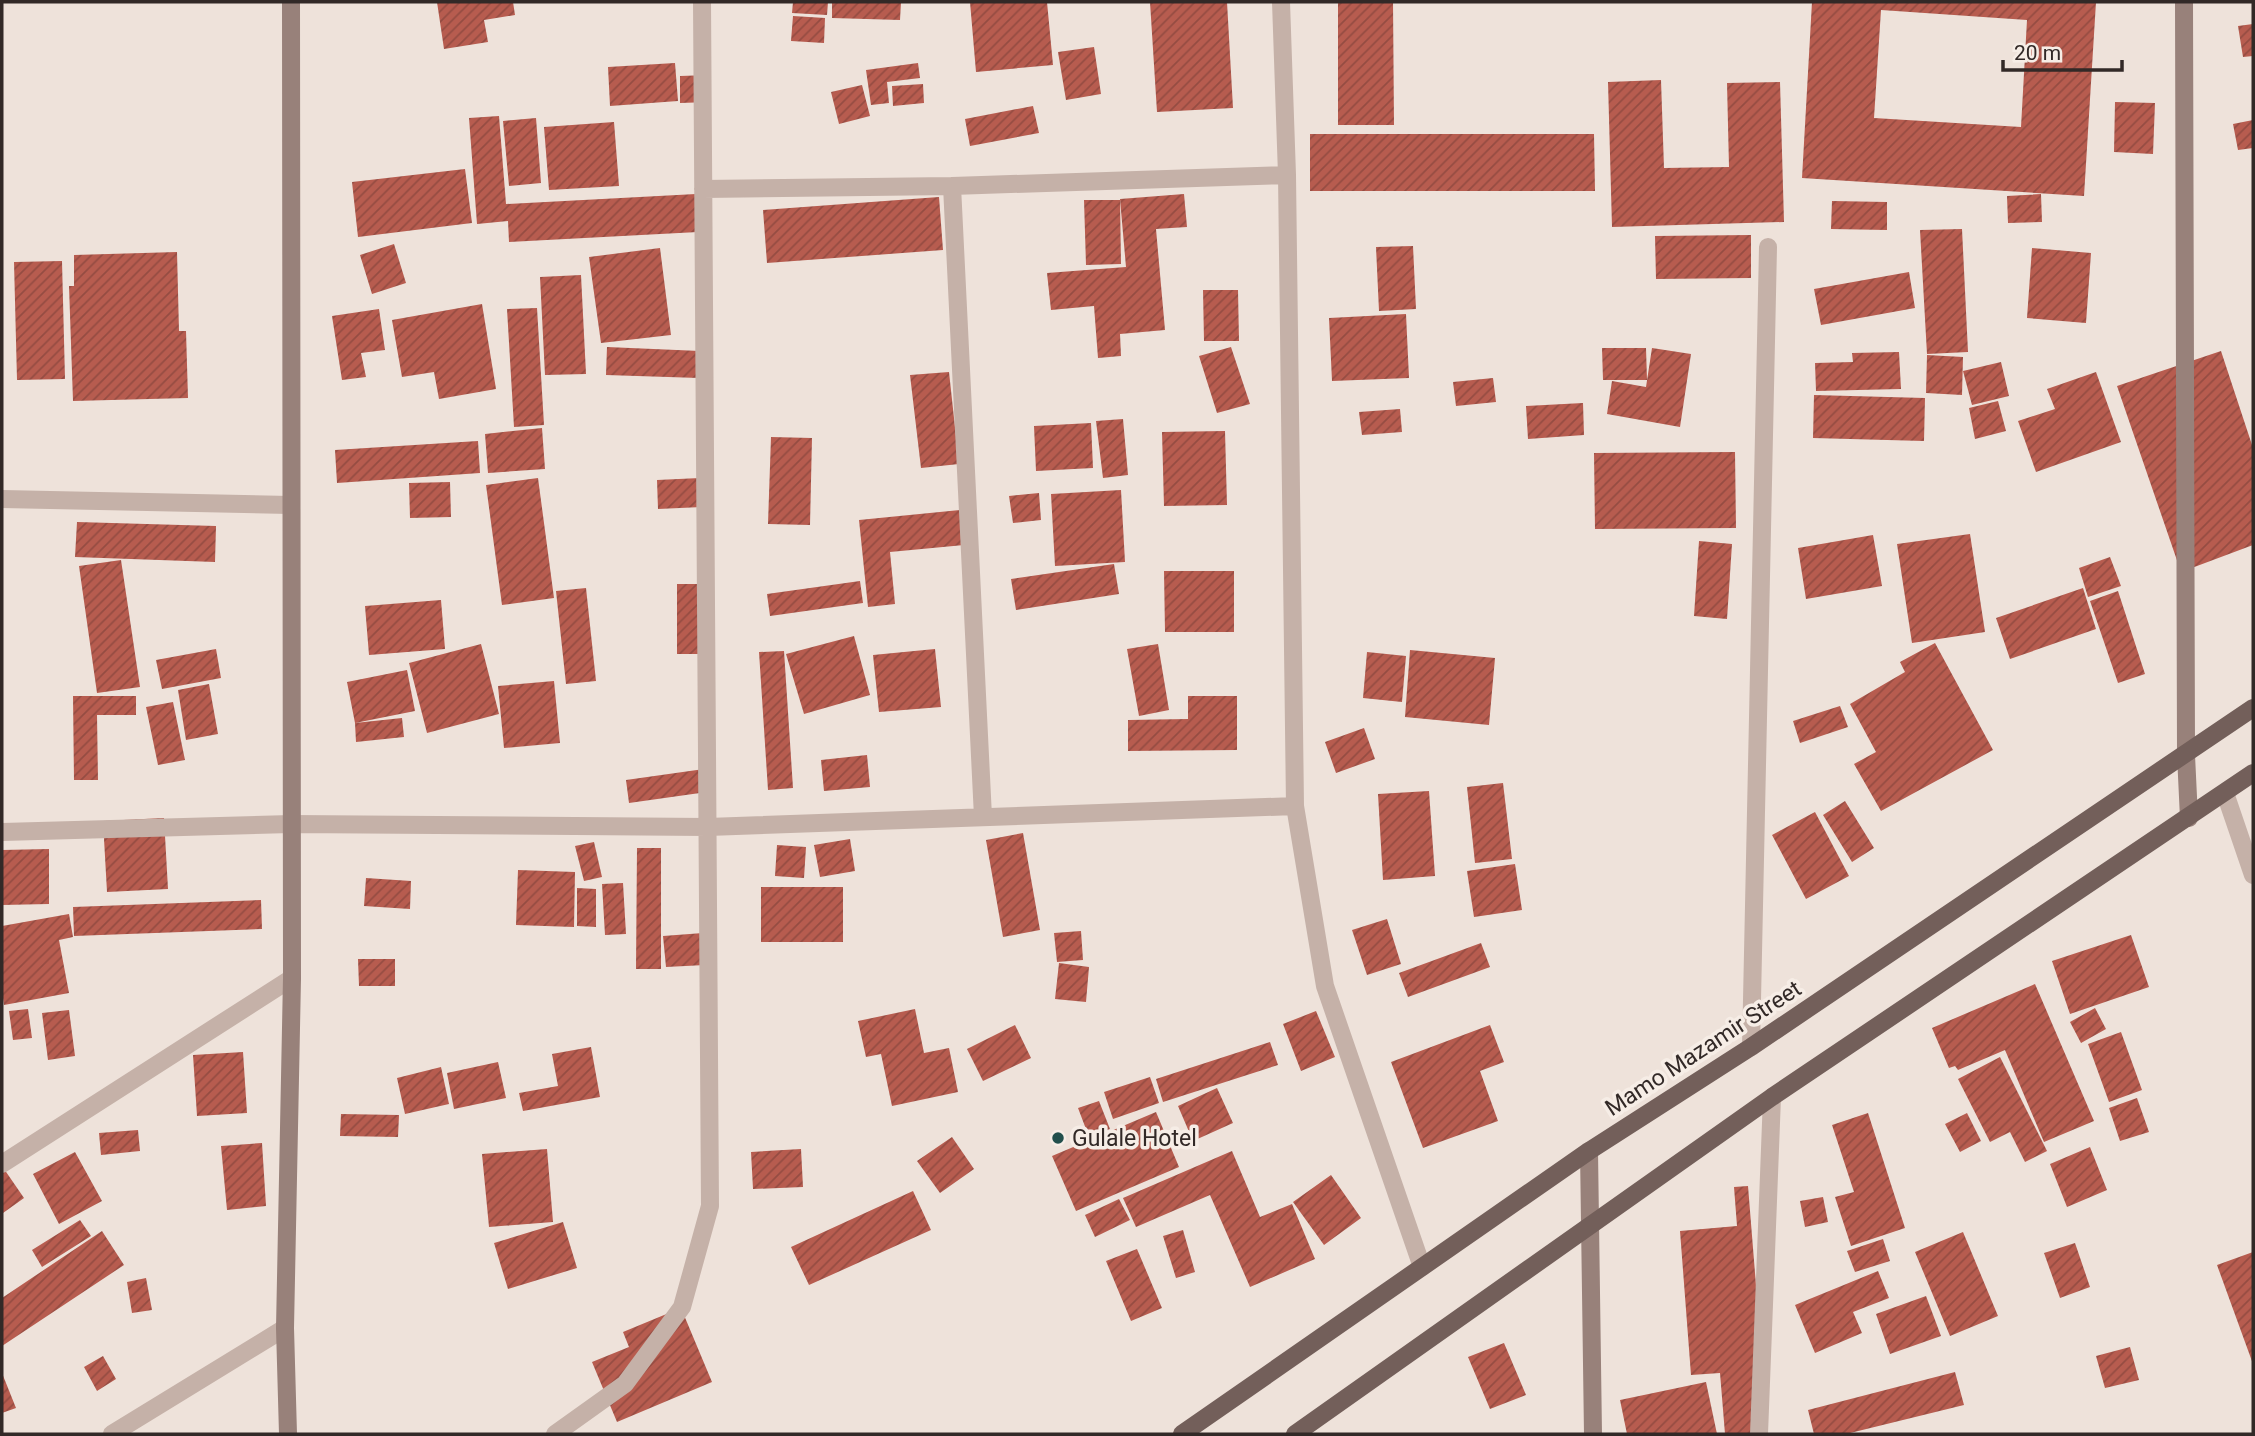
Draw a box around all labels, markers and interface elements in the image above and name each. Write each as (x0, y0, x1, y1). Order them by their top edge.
scale bar (2003, 28, 2122, 72)
text: 20 m (2014, 41, 2061, 65)
street label: Mamo Mazamir Street (1600, 975, 1806, 1122)
place label: Gulale Hotel (1072, 1125, 1197, 1152)
marker: Gulale Hotel (1050, 1130, 1066, 1146)

